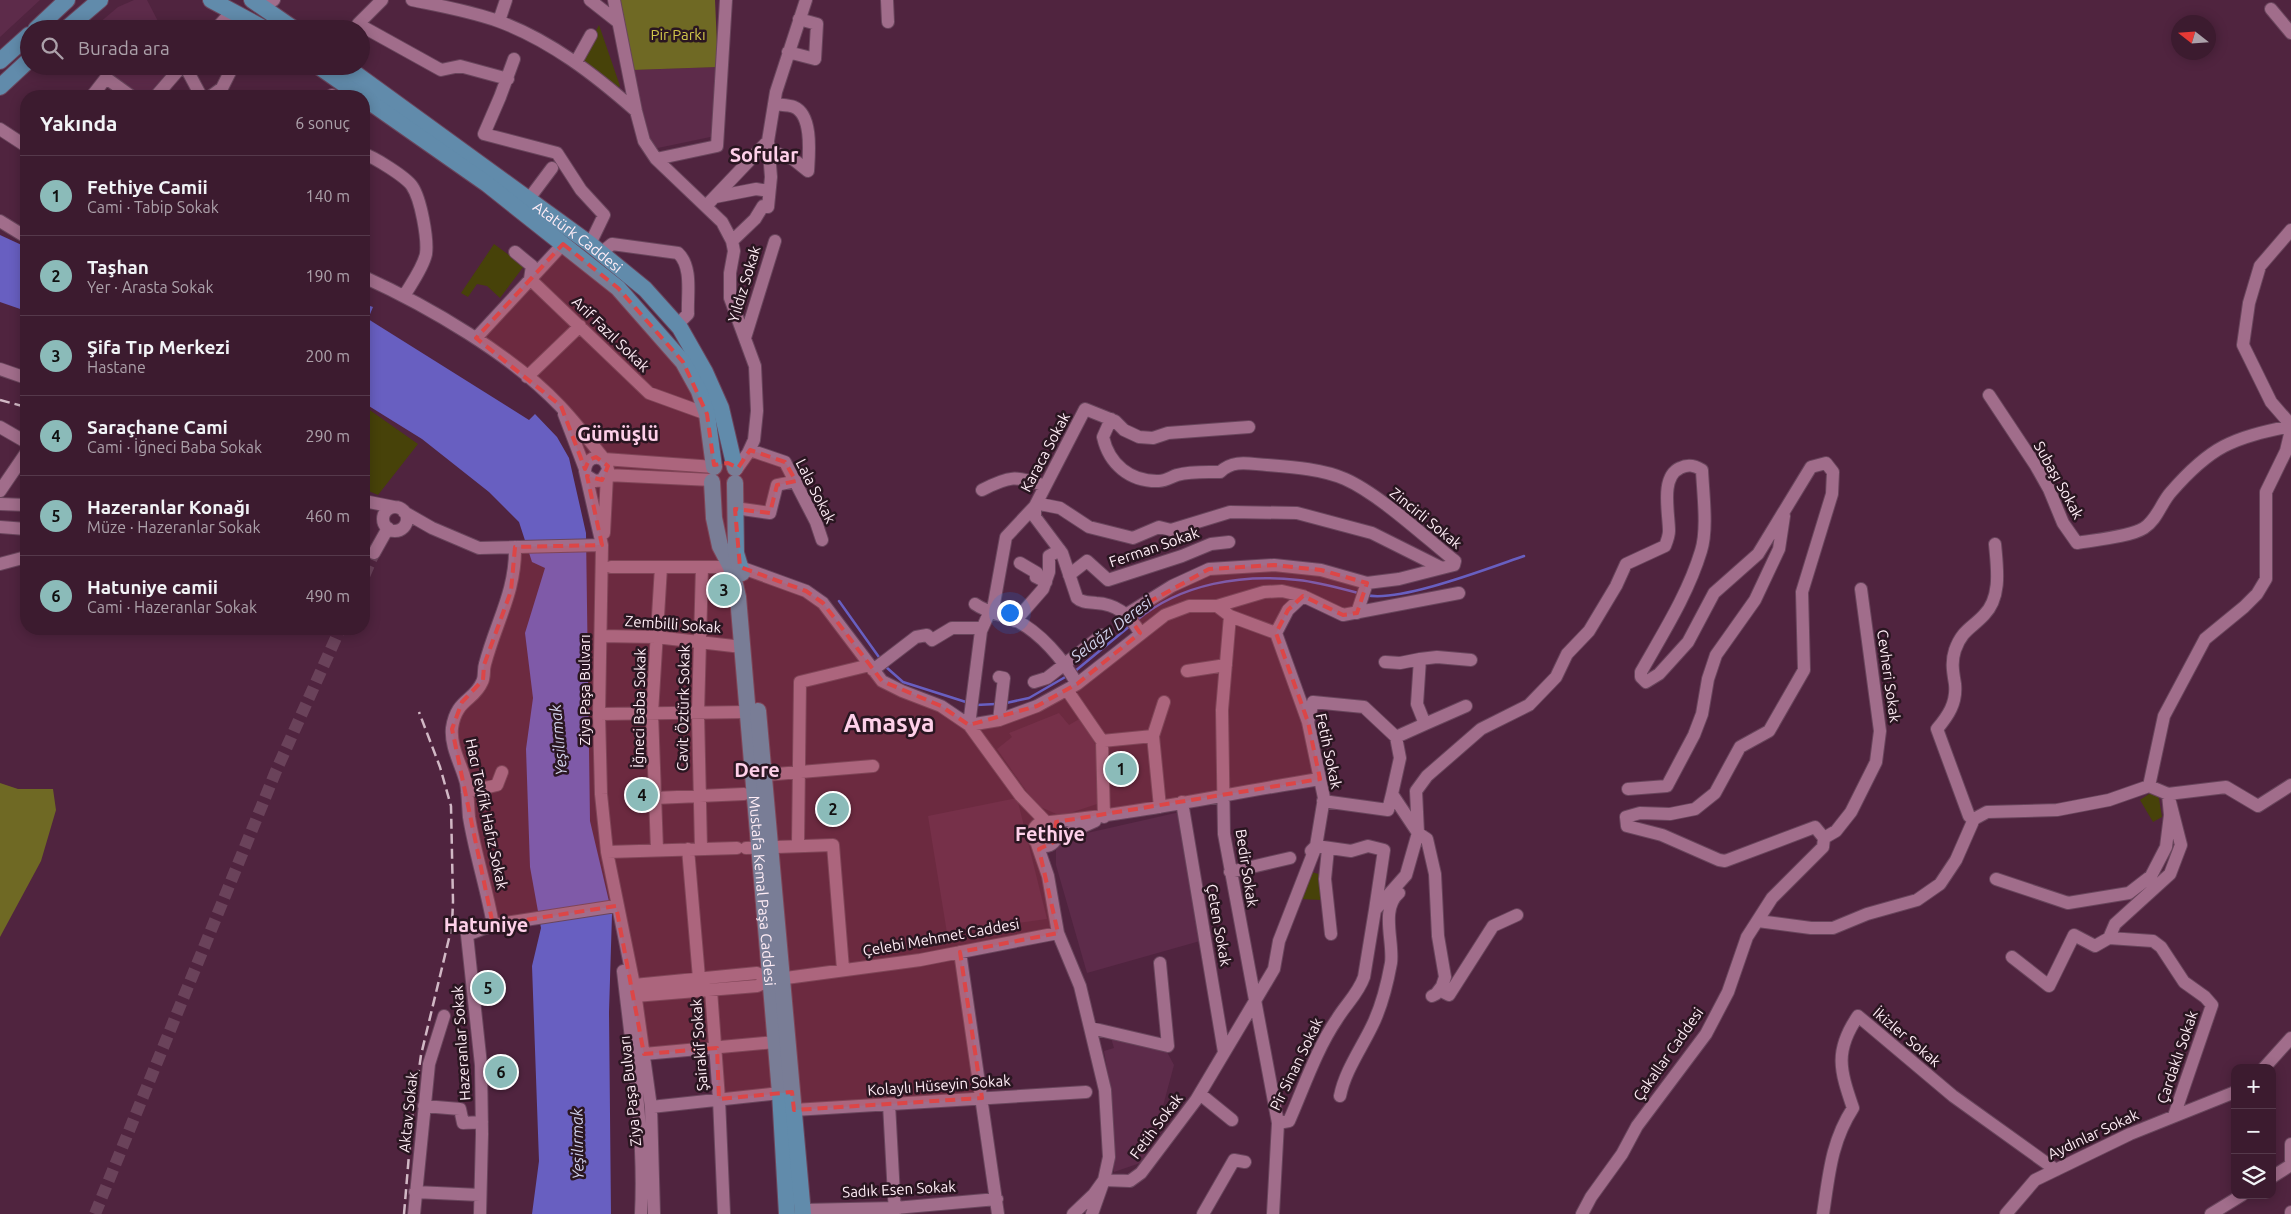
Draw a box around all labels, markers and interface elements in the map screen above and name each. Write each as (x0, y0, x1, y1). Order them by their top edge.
north arrow (2171, 15, 2216, 60)
search box (20, 20, 370, 75)
park label: Pir Parkı (650, 26, 706, 43)
icon: search (38, 34, 66, 62)
text: Burada ara (78, 37, 170, 59)
text: Yakında (40, 111, 117, 135)
text: 6 sonuç (295, 114, 350, 132)
district label: Sofular (730, 143, 799, 166)
text: Fethiye Camii (87, 176, 208, 198)
text: 1 (51, 187, 61, 205)
text: 140 m (305, 187, 350, 205)
street label: Atatürk Caddesi (530, 197, 626, 276)
text: Cami · Tabip Sokak (87, 198, 219, 216)
street label: Yıldız Sokak (724, 243, 764, 324)
text: Taşhan (87, 256, 149, 278)
text: 2 (51, 267, 61, 285)
text: 190 m (305, 267, 350, 285)
text: Yer · Arasta Sokak (87, 278, 214, 296)
street label: Arif Fazıl Sokak (569, 293, 653, 375)
text: Şifa Tıp Merkezi (87, 336, 230, 358)
text: 3 (51, 347, 61, 365)
text: 200 m (305, 347, 350, 365)
text: Hastane (87, 358, 146, 376)
street label: Karaca Sokak (1017, 409, 1073, 495)
text: Saraçhane Cami (87, 416, 228, 438)
district label: Gümüşlü (577, 422, 659, 445)
text: 4 (51, 427, 61, 445)
text: 290 m (305, 427, 350, 445)
text: Cami · İğneci Baba Sokak (87, 438, 262, 456)
street label: Subaşı Sokak (2031, 438, 2087, 522)
street label: Lala Sokak (793, 456, 840, 526)
street label: Zincirli Sokak (1387, 484, 1466, 552)
text: Hazeranlar Konağı (87, 496, 250, 518)
text: 5 (51, 507, 61, 525)
text: 460 m (305, 507, 350, 525)
text: Müze · Hazeranlar Sokak (87, 518, 260, 536)
street label: Ferman Sokak (1107, 524, 1202, 570)
pin: 3 (708, 571, 740, 609)
text: Hatuniye camii (87, 576, 218, 598)
text: 6 (51, 587, 61, 605)
text: 490 m (305, 587, 350, 605)
water label: Selağzı Deresi (1066, 592, 1156, 666)
text: Cami · Hazeranlar Sokak (87, 598, 257, 616)
your location (997, 600, 1023, 626)
street label: Zembilli Sokak (624, 612, 722, 636)
street label: Cevheri Sokak (1874, 628, 1904, 724)
street label: Ziya Paşa Bulvarı (576, 634, 593, 746)
street label: Cavit Öztürk Sokak (673, 644, 693, 771)
street label: İğneci Baba Sokak (629, 647, 649, 768)
water label: Yeşilırmak (546, 703, 570, 777)
district label: Amasya (843, 709, 935, 737)
street label: Fetih Sokak (1313, 711, 1345, 791)
street label: Hacı Tevfik Hafız Sokak (463, 737, 511, 892)
pin: 1 (1105, 750, 1137, 788)
district label: Dere (734, 758, 780, 781)
pin: 4 (626, 776, 658, 814)
pin: 2 (817, 790, 849, 828)
street label: Mustafa Kemal Paşa Caddesi (746, 795, 779, 987)
district label: Fethiye (1015, 822, 1085, 845)
street label: Bedir Sokak (1232, 828, 1262, 909)
street label: Çeten Sokak (1203, 883, 1235, 968)
district label: Hatuniye (444, 913, 528, 936)
street label: Çelebi Mehmet Caddesi (861, 915, 1021, 959)
pin: 5 (472, 969, 504, 1007)
street label: Hazeranlar Sokak (448, 984, 474, 1101)
street label: Şairakif Sokak (687, 998, 711, 1092)
street label: Çakallar Caddesi (1630, 1004, 1706, 1104)
street label: İkizler Sokak (1870, 1004, 1944, 1070)
street label: Çardaklı Sokak (2153, 1008, 2201, 1106)
street label: Pir Sinan Sokak (1266, 1015, 1326, 1113)
street label: Ziya Paşa Bulvarı (616, 1035, 644, 1147)
pin: 6 (485, 1053, 517, 1091)
map controls (2231, 1064, 2276, 1199)
button: + (2231, 1064, 2276, 1109)
street label: Aktav Sokak (395, 1070, 421, 1153)
street label: Kolaylı Hüseyin Sokak (867, 1071, 1012, 1098)
street label: Fetih Sokak (1126, 1090, 1186, 1162)
street label: Aydınlar Sokak (2045, 1105, 2141, 1162)
water label: Yeşilırmak (567, 1107, 587, 1180)
button: − (2231, 1109, 2276, 1154)
button: layers (2231, 1154, 2276, 1199)
street label: Sadık Esen Sokak (842, 1178, 957, 1200)

